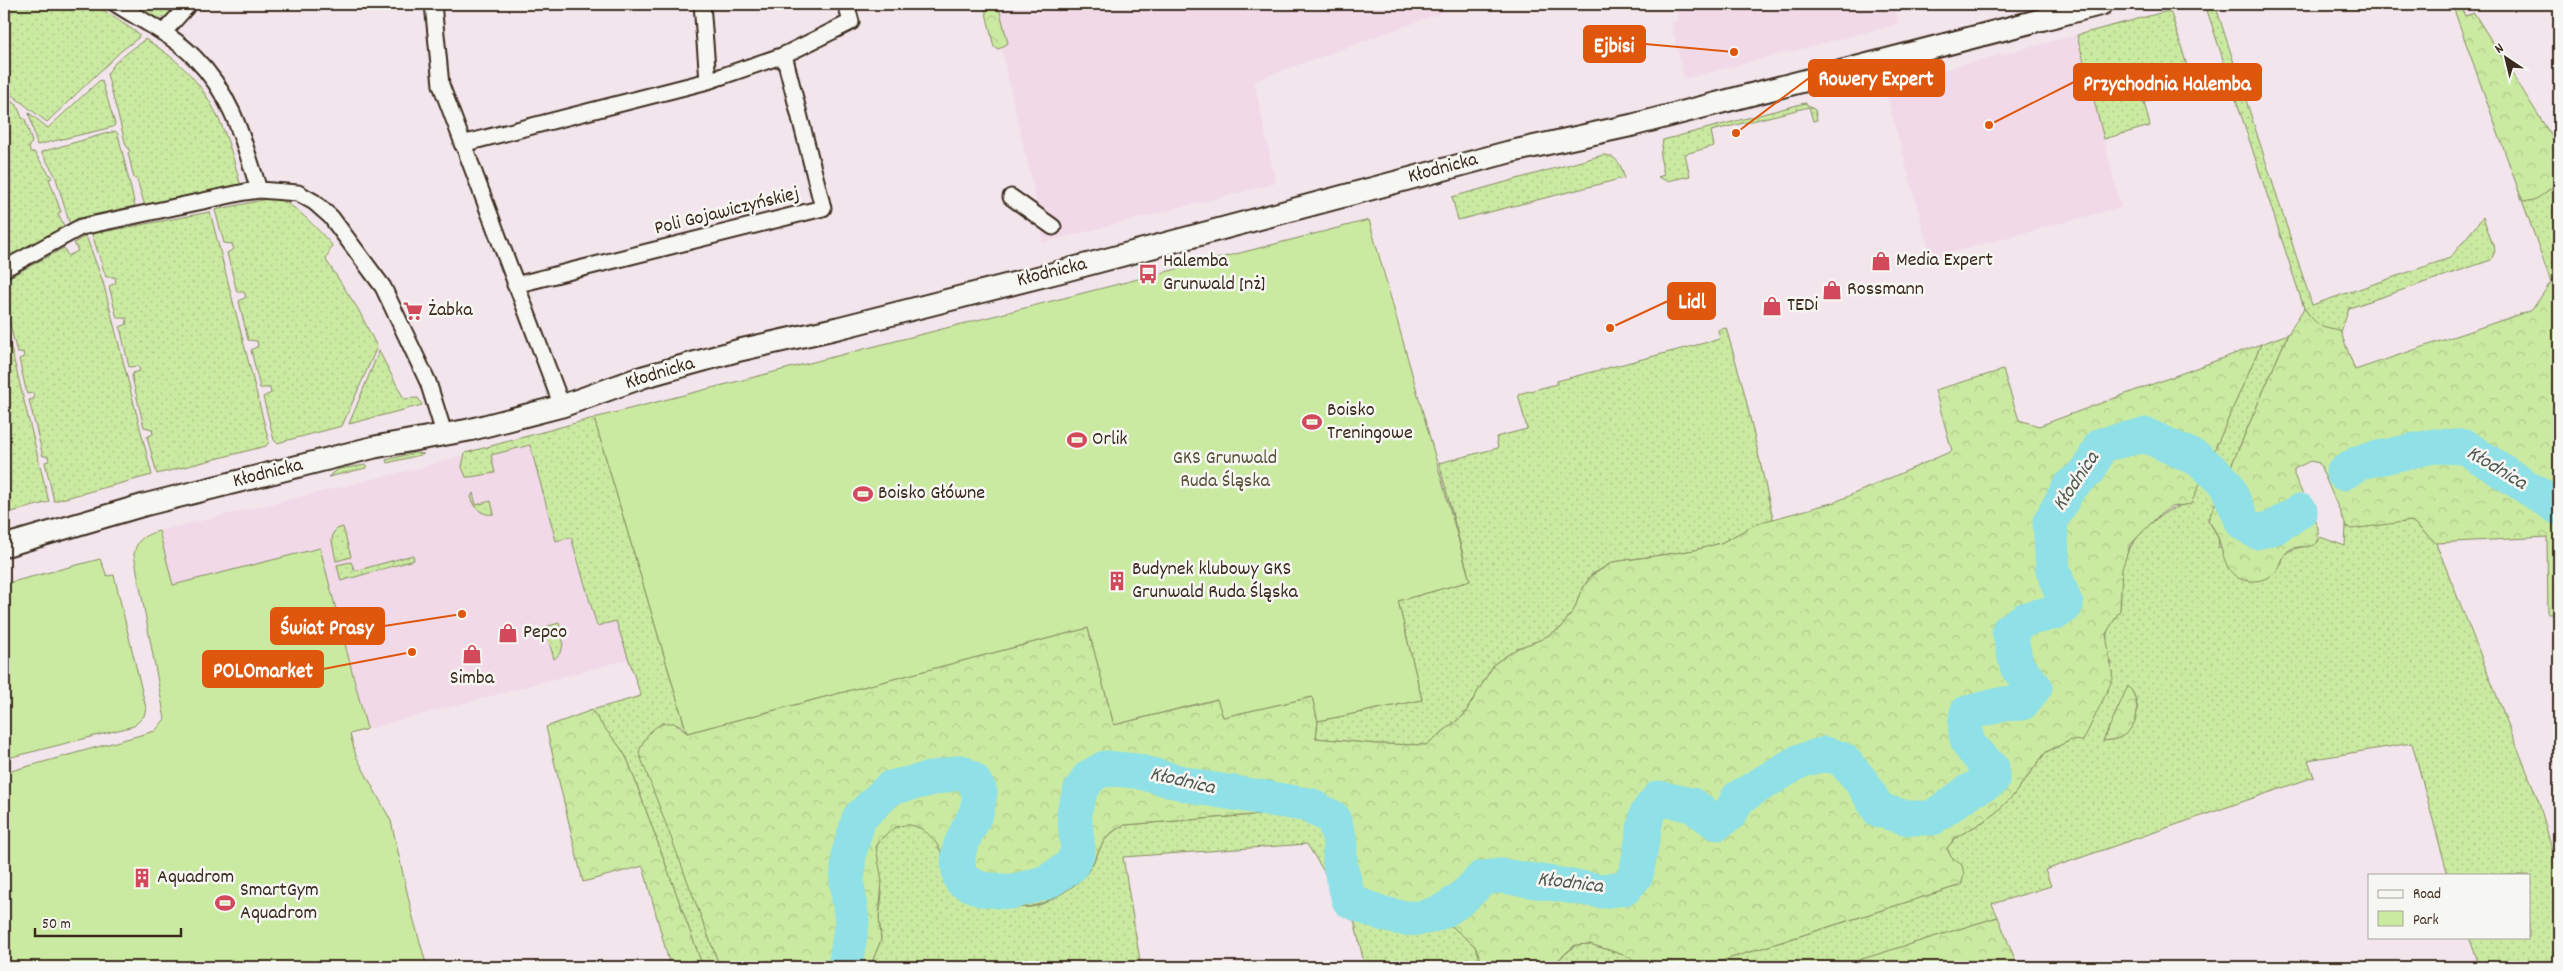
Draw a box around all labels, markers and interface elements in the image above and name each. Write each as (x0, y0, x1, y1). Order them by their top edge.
callout: Ejbisi (1584, 26, 1645, 62)
north arrow (2480, 32, 2530, 82)
text: Ejbisi (1594, 33, 1634, 63)
text: N (2491, 39, 2508, 59)
callout: Rowery Expert (1809, 60, 1944, 96)
callout: Przychodnia Halemba (2074, 64, 2261, 100)
text: Rowery Expert (1818, 66, 1934, 96)
text: Przychodnia Halemba (2083, 71, 2252, 101)
street label: Kłodnicka (1405, 146, 1482, 192)
street label: Poli Gojawiczyńskiej (652, 180, 802, 244)
place label: Media Expert (1896, 247, 1993, 275)
place label: Halemba Grunwald [nż] (1163, 248, 1265, 299)
shop icon: Media Expert (1870, 250, 1892, 272)
street label: Kłodnicka (1014, 251, 1090, 295)
bus stop icon: Halemba Grunwald [nż] (1137, 263, 1159, 285)
place label: Rossmann (1847, 276, 1924, 304)
shop icon: Rossmann (1821, 279, 1843, 301)
callout: Lidl (1668, 283, 1715, 319)
text: Lidl (1678, 289, 1707, 319)
place label: TEDi (1787, 292, 1818, 320)
shop icon: TEDi (1761, 295, 1783, 317)
place label: Żabka (428, 297, 473, 325)
supermarket icon: Żabka (402, 300, 424, 322)
street label: Kłodnicka (622, 350, 699, 398)
place label: Boisko Treningowe (1327, 397, 1413, 448)
sports icon: Boisko Treningowe (1301, 411, 1323, 433)
place label: Orlik (1092, 426, 1128, 454)
sports icon: Orlik (1066, 429, 1088, 451)
water label: Kłodnica (2460, 439, 2533, 499)
park label: GKS Grunwald Ruda Śląska (1173, 445, 1277, 496)
water label: Kłodnica (2046, 445, 2109, 518)
street label: Kłodnicka (230, 452, 306, 496)
place label: Boisko Główne (878, 480, 985, 508)
sports icon: Boisko Główne (852, 483, 874, 505)
place label: Budynek klubowy GKS Grunwald Ruda Śląska (1132, 556, 1299, 607)
building icon: Budynek klubowy GKS Grunwald Ruda Śląska (1106, 570, 1128, 592)
callout: Świat Prasy (271, 608, 384, 644)
text: Świat Prasy (281, 615, 375, 645)
place label: Pepco (523, 619, 567, 647)
shop icon: Pepco (497, 622, 519, 644)
shop icon: Simba (461, 643, 483, 665)
callout: POLOmarket (203, 651, 323, 687)
text: POLOmarket (213, 658, 313, 688)
place label: Simba (450, 665, 495, 693)
water label: Kłodnica (1146, 760, 1219, 804)
place label: Aquadrom (157, 864, 234, 892)
water label: Kłodnica (1535, 865, 1606, 903)
building icon: Aquadrom (131, 867, 153, 889)
legend (2368, 874, 2530, 938)
place label: SmartGym Aquadrom (240, 877, 319, 928)
text: Road (2413, 884, 2441, 906)
sports icon: SmartGym Aquadrom (214, 892, 236, 914)
scale bar (35, 906, 181, 938)
text: Park (2413, 910, 2439, 932)
text: 50 m (42, 914, 71, 936)

